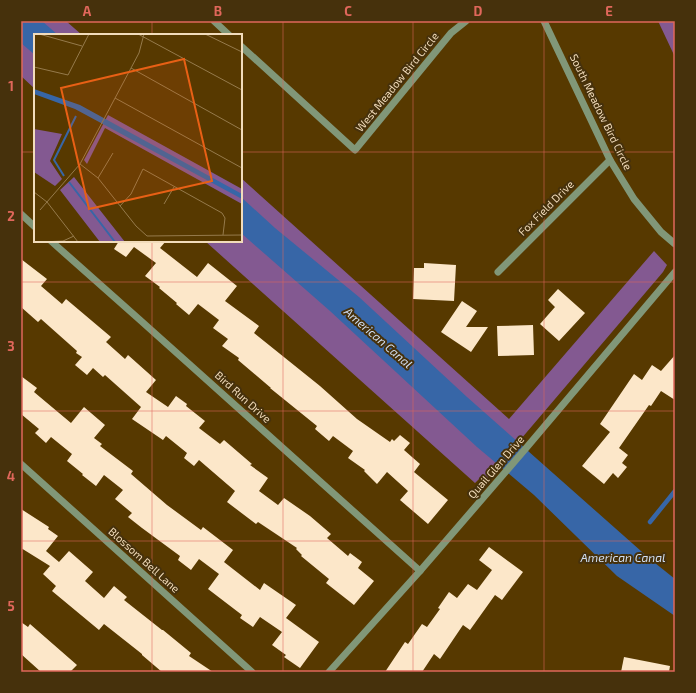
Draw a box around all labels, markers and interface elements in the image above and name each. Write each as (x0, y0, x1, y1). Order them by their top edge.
text: A (83, 3, 92, 19)
text: B (214, 3, 222, 19)
text: C (344, 3, 352, 19)
text: D (474, 3, 483, 19)
text: E (605, 3, 613, 19)
street label: West Meadow Bird Circle (352, 29, 441, 134)
inset map (34, 34, 242, 242)
street label: South Meadow Bird Circle (568, 52, 635, 172)
text: 1 (8, 78, 14, 94)
street label: Fox Field Drive (515, 177, 576, 238)
text: 2 (7, 208, 15, 224)
water label: American Canal (341, 303, 415, 370)
text: 3 (7, 338, 15, 354)
street label: Bird Run Drive (213, 368, 274, 425)
street label: Quail Glen Drive (465, 433, 527, 501)
text: 4 (7, 468, 15, 484)
street label: Blossom Bell Lane (106, 524, 183, 595)
water label: American Canal (579, 550, 666, 564)
text: 5 (7, 598, 15, 614)

